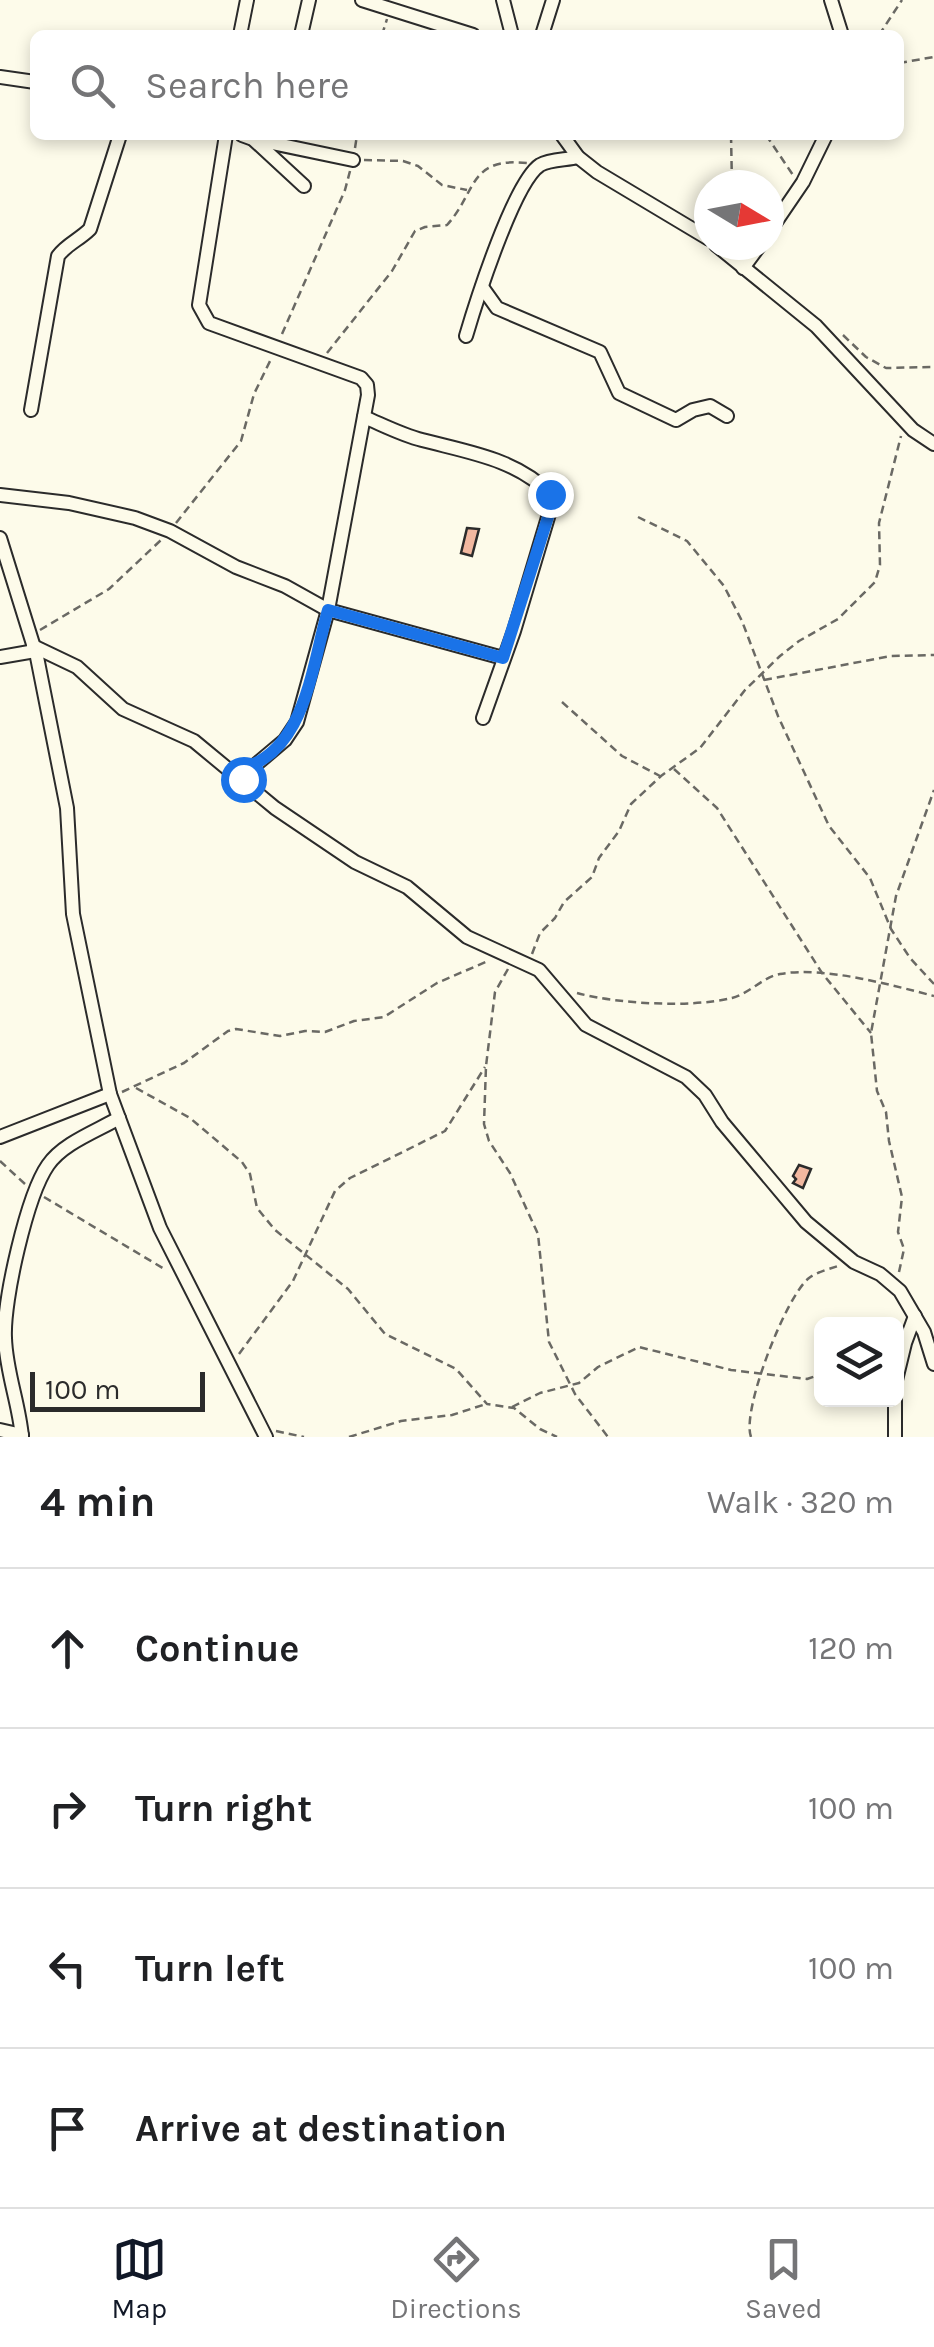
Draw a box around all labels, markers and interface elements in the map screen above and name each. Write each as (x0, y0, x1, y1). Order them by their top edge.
search box (30, 30, 904, 140)
icon: search (65, 58, 120, 113)
text: Search here (145, 63, 349, 108)
north arrow (694, 170, 784, 260)
route end (528, 472, 574, 518)
route start (221, 757, 267, 803)
map controls (814, 1317, 904, 1407)
button: layers (814, 1317, 904, 1407)
scale bar (30, 1367, 205, 1412)
text: 100 m (45, 1373, 120, 1406)
text: 4 min (40, 1477, 155, 1527)
text: Walk · 320 m (707, 1484, 894, 1521)
icon: ahead (40, 1621, 95, 1676)
text: Continue (135, 1626, 299, 1671)
text: 120 m (808, 1630, 894, 1667)
icon: right (40, 1781, 95, 1836)
text: Turn right (135, 1786, 312, 1831)
text: 100 m (808, 1790, 894, 1827)
icon: left (40, 1941, 95, 1996)
text: Turn left (135, 1946, 285, 1991)
text: 100 m (808, 1950, 894, 1987)
icon: arrive (40, 2101, 95, 2156)
text: Arrive at destination (135, 2106, 507, 2151)
tab: Map (112, 2232, 167, 2325)
tab: Directions (390, 2232, 522, 2325)
tab: Saved (745, 2232, 822, 2325)

